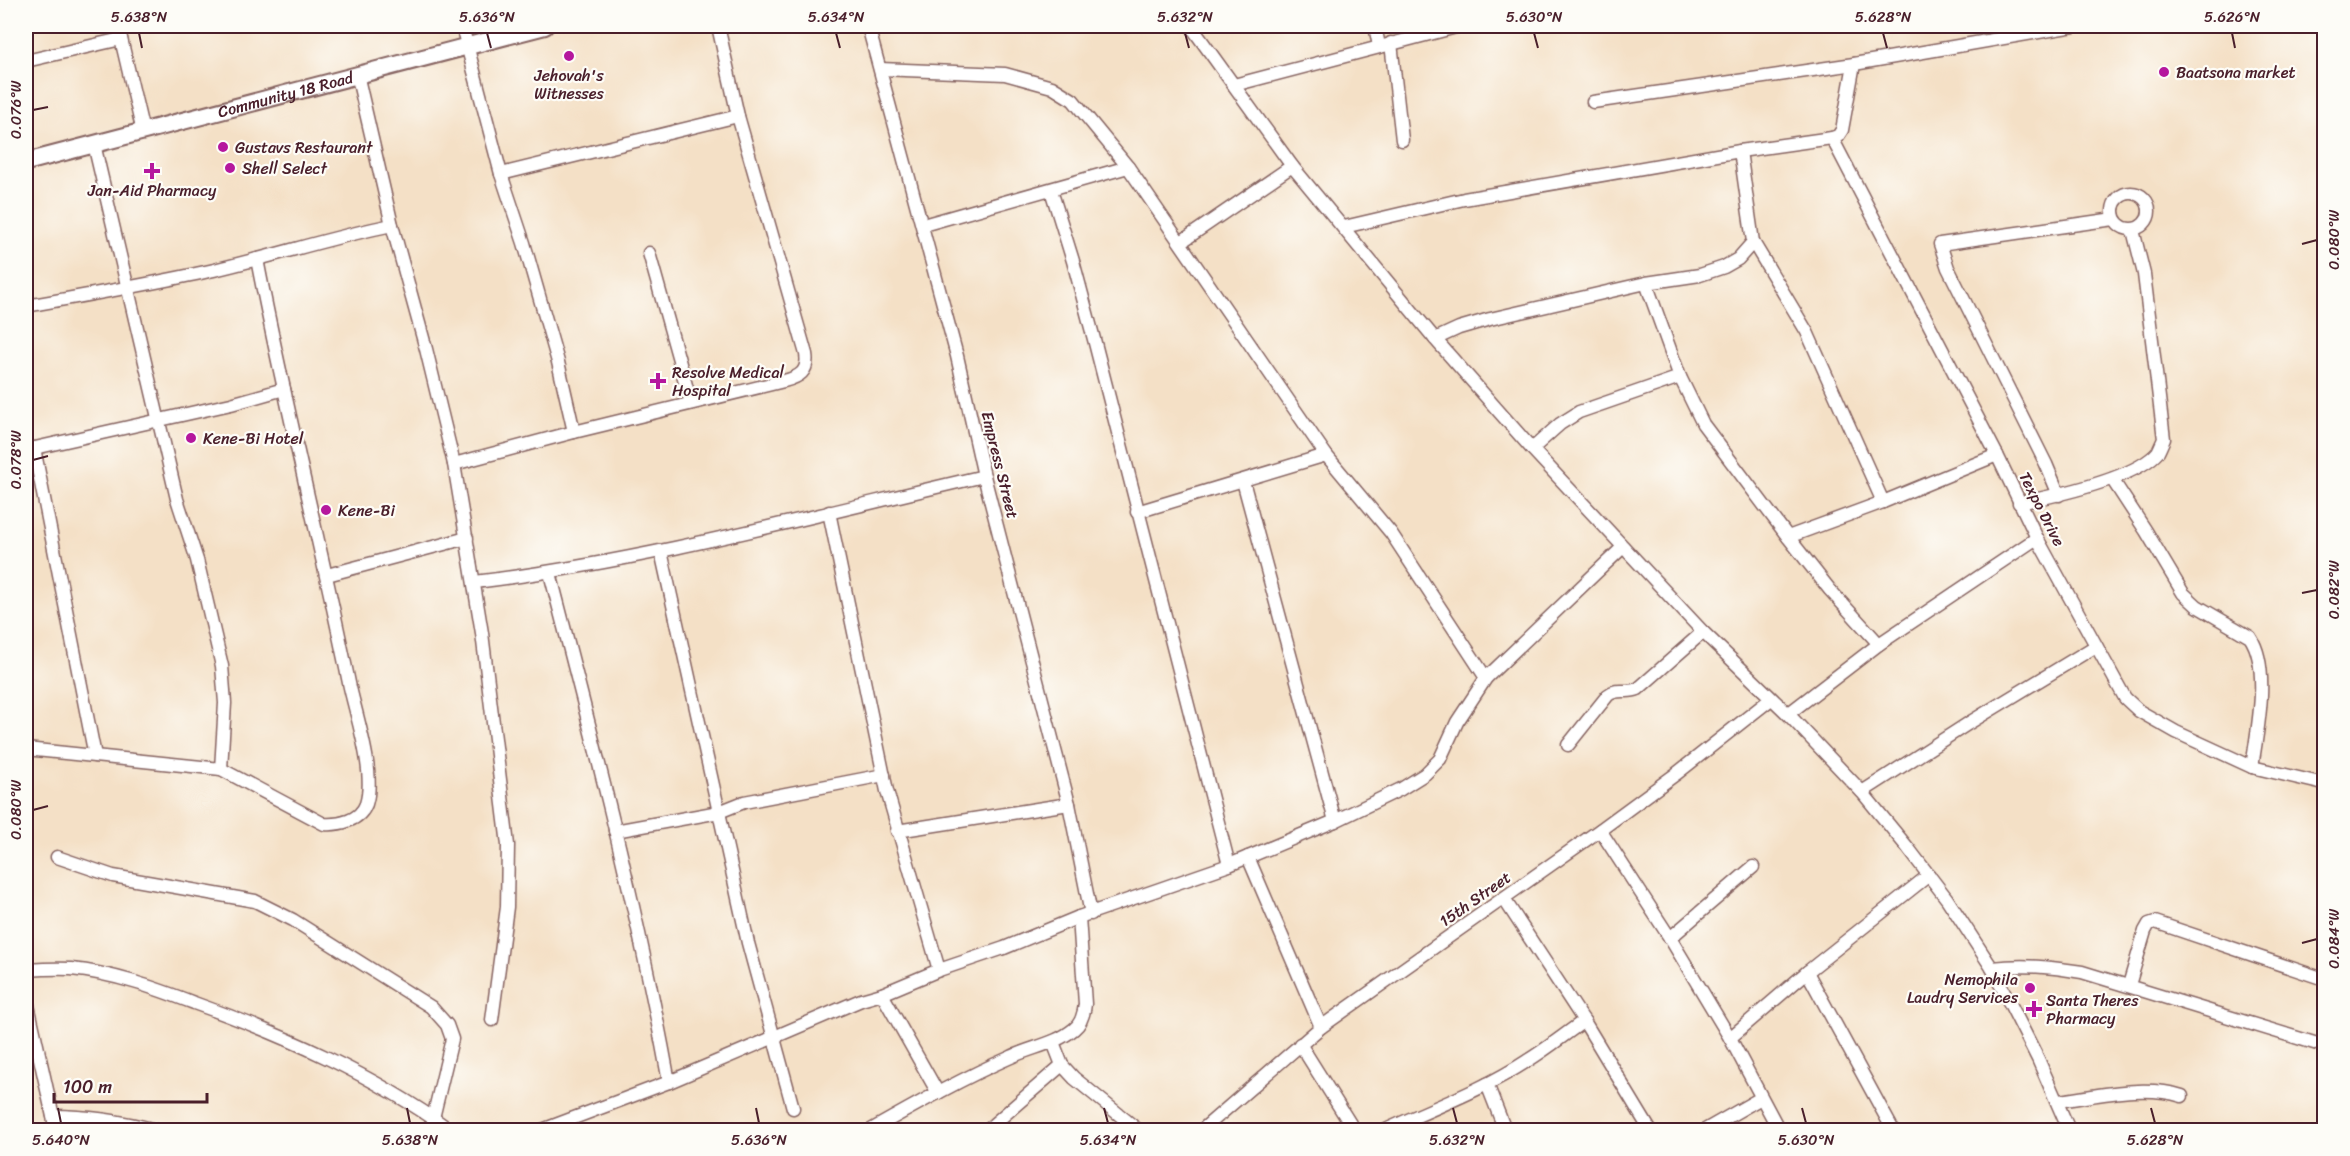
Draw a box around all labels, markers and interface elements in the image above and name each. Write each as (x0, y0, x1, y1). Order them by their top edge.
text: 5.638°N (111, 4, 168, 30)
text: 5.636°N (459, 4, 515, 30)
text: 5.634°N (808, 4, 865, 30)
text: 5.632°N (1157, 4, 1214, 30)
text: 5.630°N (1506, 4, 1563, 30)
text: 5.628°N (1855, 4, 1912, 30)
text: 5.626°N (2204, 4, 2261, 30)
marker: Jehovah's Witnesses (562, 49, 576, 63)
place label: Baatsona market (2176, 58, 2295, 87)
place label: Jehovah's Witnesses (533, 61, 604, 108)
street label: Community 18 Road (214, 62, 358, 126)
marker: Baatsona market (2157, 65, 2171, 79)
text: 0.076°W (3, 80, 29, 139)
place label: Gustavs Restaurant (235, 133, 373, 162)
marker: Gustavs Restaurant (216, 140, 230, 154)
place label: Shell Select (242, 154, 327, 183)
marker: Shell Select (223, 161, 237, 175)
marker: Jan-Aid Pharmacy (145, 164, 159, 178)
place label: Jan-Aid Pharmacy (87, 176, 217, 205)
text: 0.080°W (2321, 210, 2347, 270)
place label: Resolve Medical Hospital (672, 358, 784, 405)
marker: Resolve Medical Hospital (649, 372, 667, 390)
street label: Empress Street (973, 408, 1027, 522)
place label: Kene-Bi Hotel (203, 424, 304, 453)
text: 0.078°W (3, 430, 29, 490)
marker: Kene-Bi Hotel (184, 431, 198, 445)
street label: Texpo Drive (2011, 466, 2073, 552)
place label: Kene-Bi (338, 496, 395, 525)
marker: Kene-Bi (319, 503, 333, 517)
text: 0.082°W (2321, 560, 2347, 620)
text: 0.080°W (3, 780, 29, 840)
street label: 15th Street (1433, 863, 1517, 935)
text: 0.084°W (2321, 909, 2347, 969)
place label: Nemophila Laudry Services (1907, 965, 2019, 1012)
marker: Nemophila Laudry Services (2023, 981, 2037, 995)
place label: Santa Theres Pharmacy (2046, 986, 2139, 1033)
marker: Santa Theres Pharmacy (2027, 1002, 2041, 1016)
scale bar (54, 1066, 207, 1104)
text: 100 m (63, 1071, 112, 1103)
text: 5.640°N (32, 1127, 91, 1153)
text: 5.638°N (382, 1127, 439, 1153)
text: 5.636°N (731, 1127, 787, 1153)
text: 5.634°N (1080, 1127, 1137, 1153)
text: 5.632°N (1429, 1127, 1486, 1153)
text: 5.630°N (1778, 1127, 1835, 1153)
text: 5.628°N (2127, 1127, 2184, 1153)

